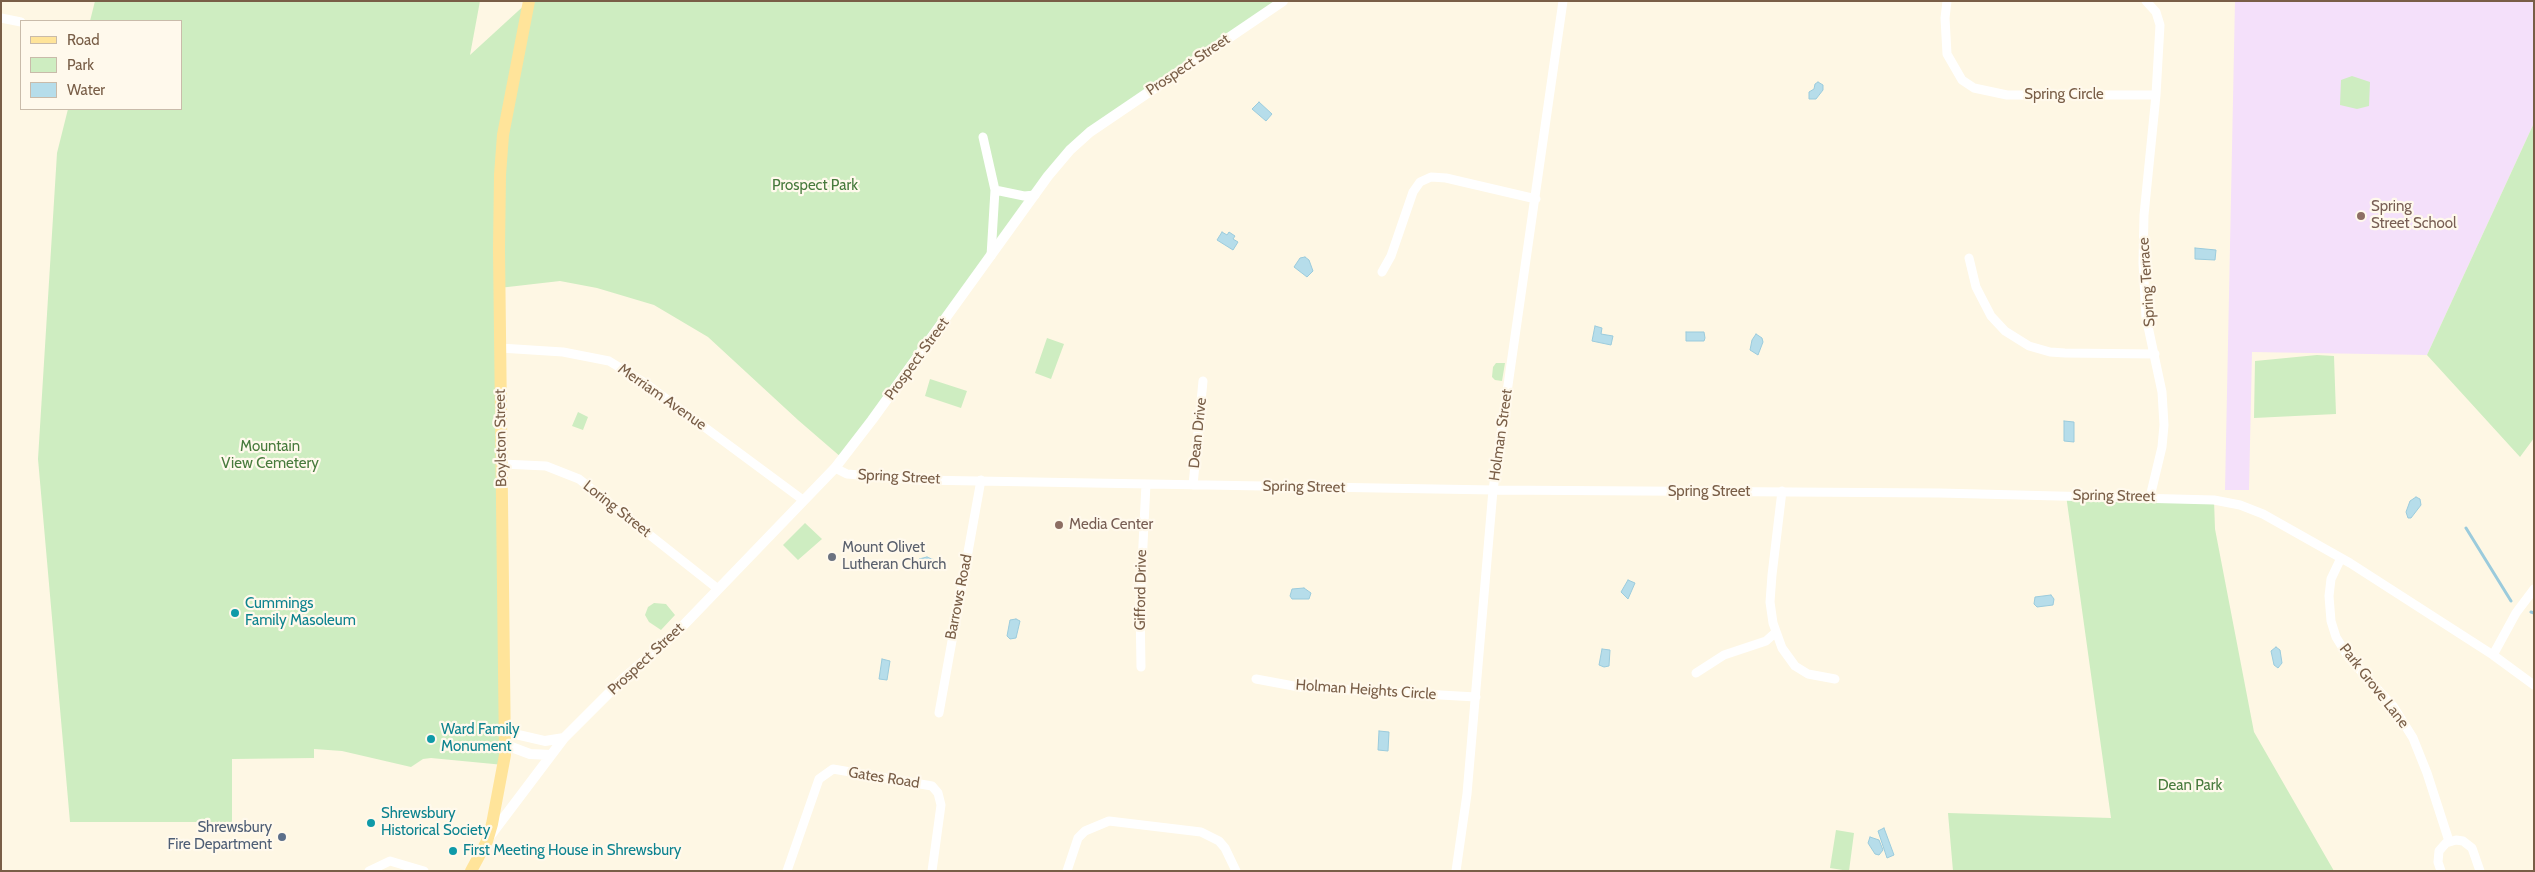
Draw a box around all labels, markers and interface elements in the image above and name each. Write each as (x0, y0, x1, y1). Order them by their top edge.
legend (20, 20, 182, 110)
street label: Prospect Street (1143, 30, 1233, 100)
text: Road (67, 31, 100, 49)
text: Park (67, 56, 94, 74)
text: Water (67, 81, 105, 99)
street label: Spring Circle (2024, 86, 2104, 104)
park label: Prospect Park (772, 177, 858, 195)
place label: Spring Street School (2371, 198, 2457, 233)
marker: Spring Street School (2355, 210, 2367, 222)
street label: Spring Terrace (2135, 237, 2159, 327)
street label: Prospect Street (881, 314, 953, 404)
street label: Merriam Avenue (614, 360, 710, 434)
street label: Holman Street (1486, 388, 1516, 482)
street label: Boylston Street (491, 389, 511, 487)
street label: Dean Drive (1185, 397, 1211, 469)
park label: Mountain View Cemetery (221, 438, 319, 473)
street label: Spring Street (857, 466, 941, 488)
street label: Loring Street (579, 477, 655, 541)
street label: Spring Street (1262, 477, 1346, 497)
street label: Spring Street (1668, 483, 1750, 501)
street label: Spring Street (2072, 486, 2156, 506)
place label: Media Center (1069, 516, 1153, 534)
marker: Media Center (1053, 519, 1065, 531)
place label: Mount Olivet Lutheran Church (842, 539, 946, 574)
street label: Gifford Drive (1131, 549, 1151, 631)
marker: Mount Olivet Lutheran Church (826, 551, 838, 563)
street label: Barrows Road (942, 553, 976, 641)
place label: Cummings Family Masoleum (245, 595, 356, 630)
marker: Cummings Family Masoleum (229, 607, 241, 619)
street label: Prospect Street (604, 619, 688, 699)
street label: Park Grove Lane (2335, 640, 2413, 732)
street label: Holman Heights Circle (1295, 676, 1437, 704)
place label: Ward Family Monument (441, 721, 520, 756)
marker: Ward Family Monument (425, 733, 437, 745)
street label: Gates Road (847, 763, 921, 793)
park label: Dean Park (2158, 777, 2222, 795)
place label: Shrewsbury Historical Society (381, 805, 490, 840)
marker: Shrewsbury Historical Society (365, 817, 377, 829)
place label: Shrewsbury Fire Department (167, 819, 272, 854)
marker: Shrewsbury Fire Department (276, 831, 288, 843)
place label: First Meeting House in Shrewsbury (463, 842, 681, 860)
marker: First Meeting House in Shrewsbury (447, 845, 459, 857)

